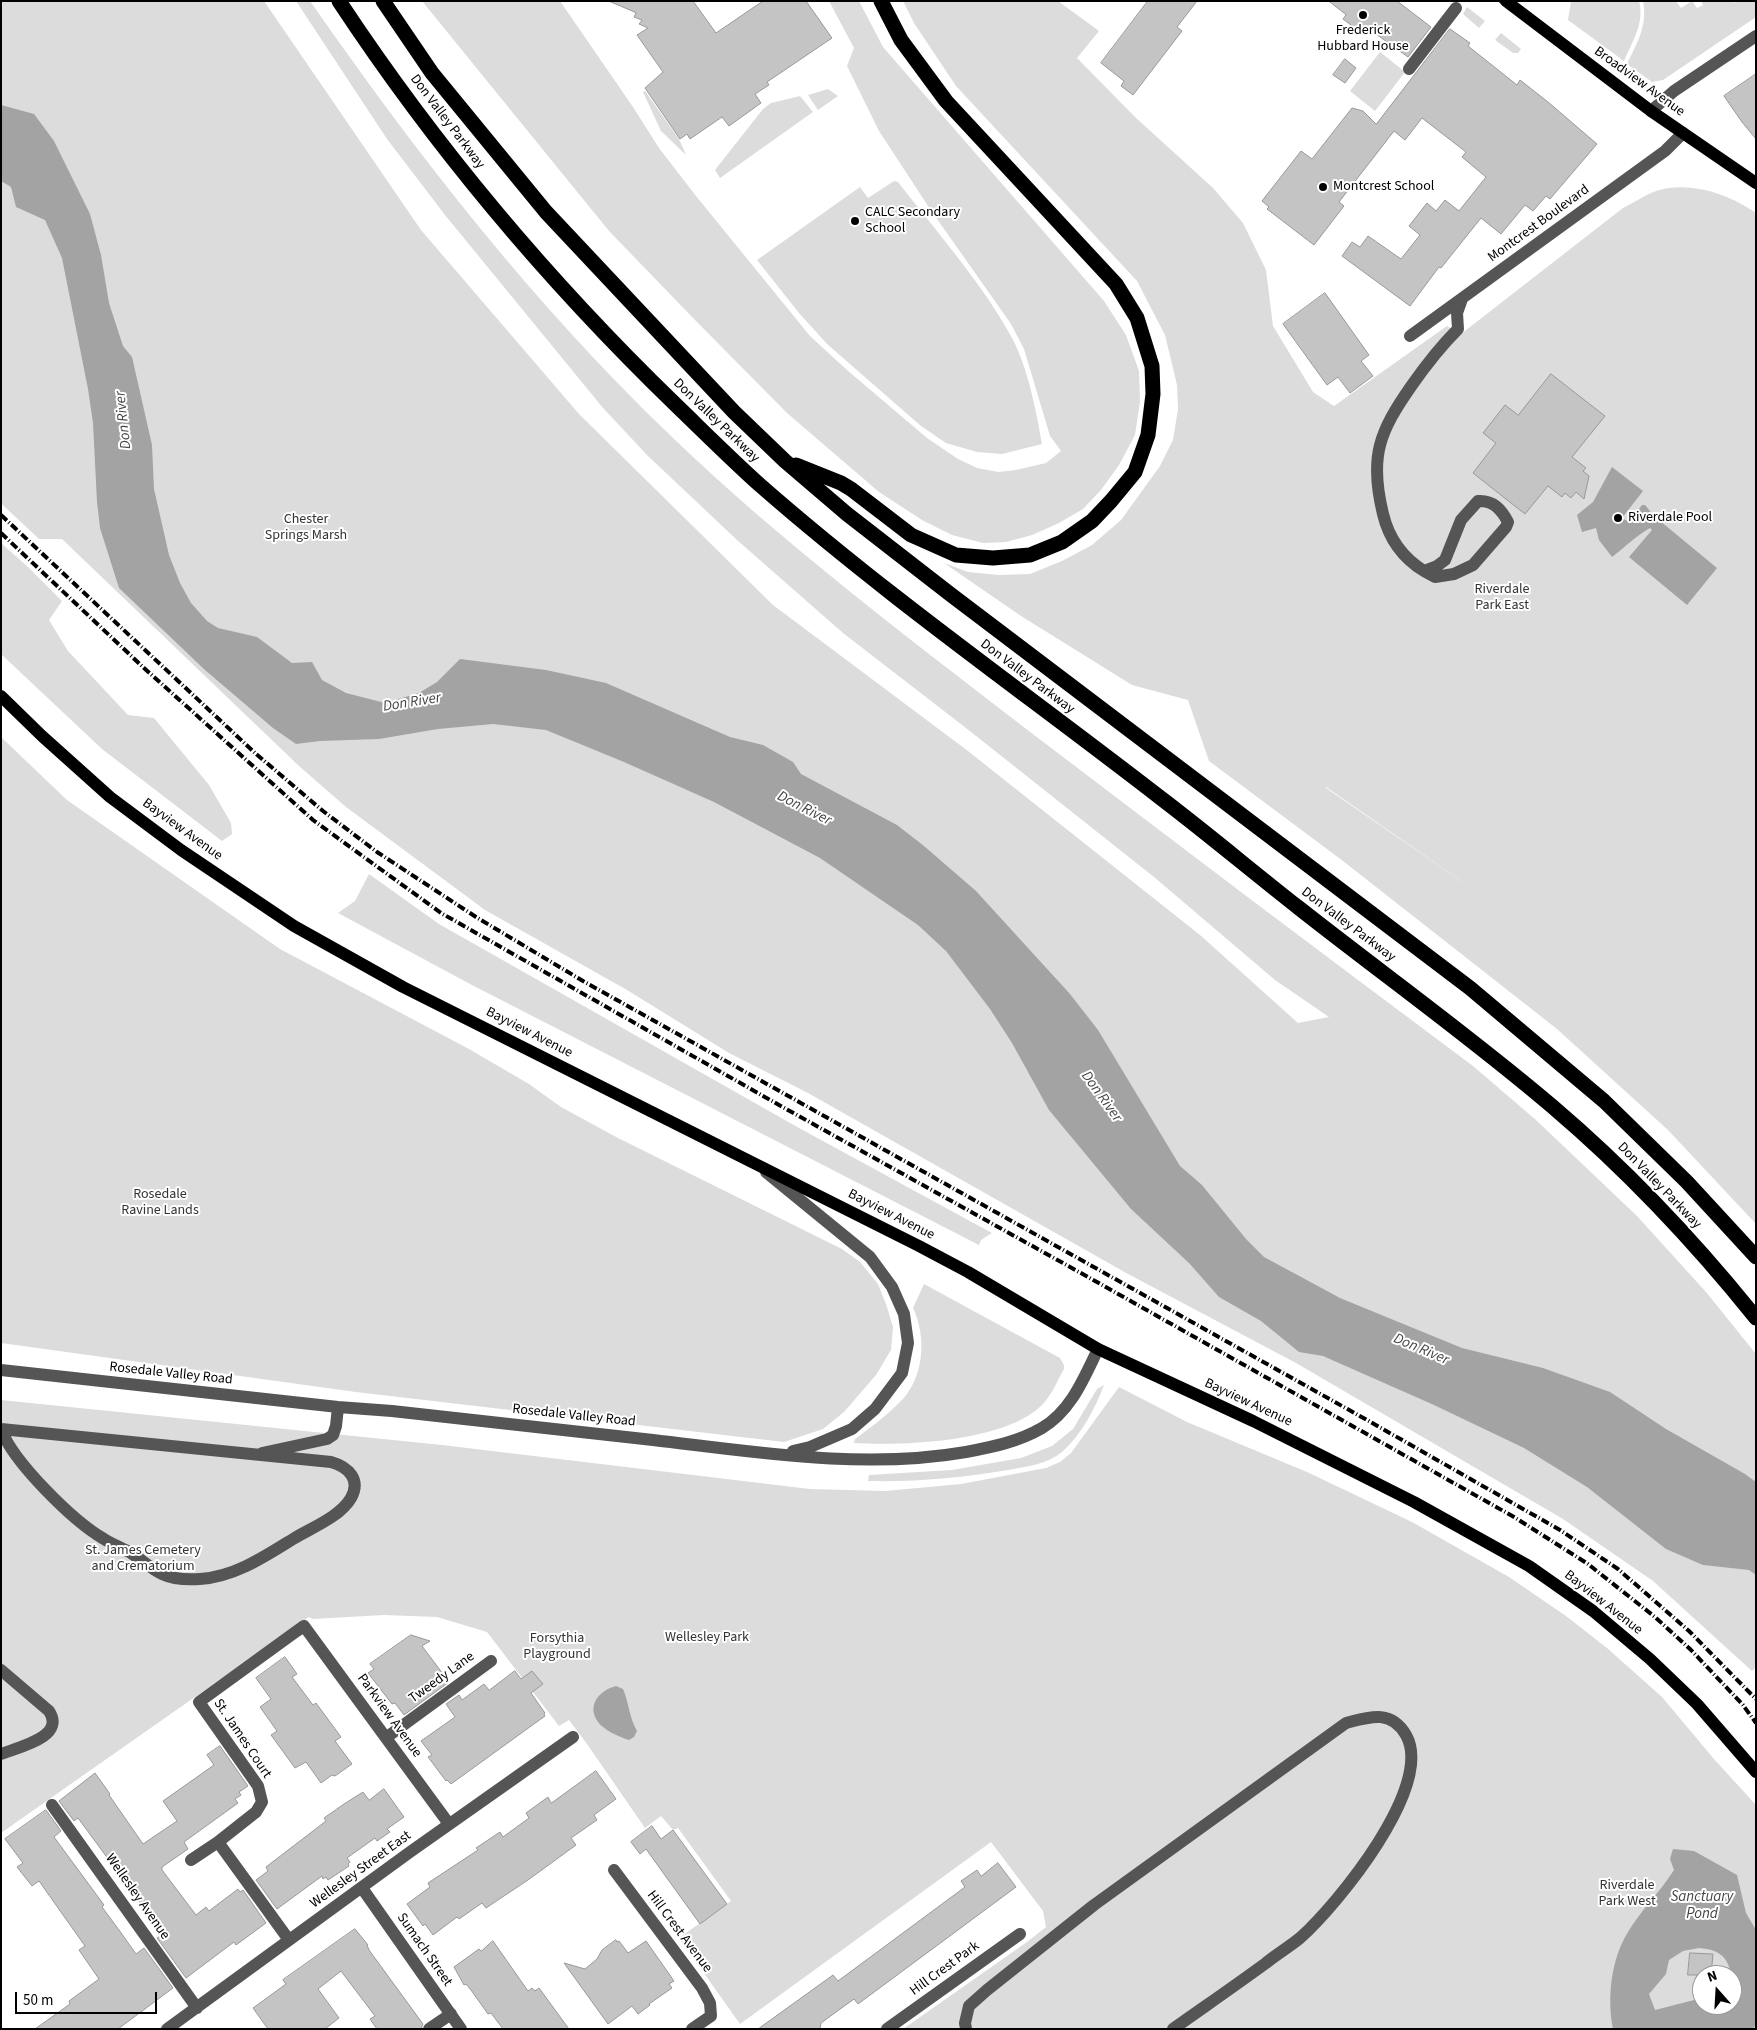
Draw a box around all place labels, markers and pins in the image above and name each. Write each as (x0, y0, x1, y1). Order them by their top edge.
marker: Frederick Hubbard House (1357, 9, 1369, 21)
place label: Frederick Hubbard House (1317, 23, 1409, 56)
place label: Montcrest School (1333, 179, 1434, 195)
marker: Montcrest School (1317, 181, 1329, 193)
place label: CALC Secondary School (865, 205, 960, 238)
marker: CALC Secondary School (849, 215, 861, 227)
place label: Riverdale Pool (1628, 510, 1712, 526)
marker: Riverdale Pool (1612, 512, 1624, 524)

